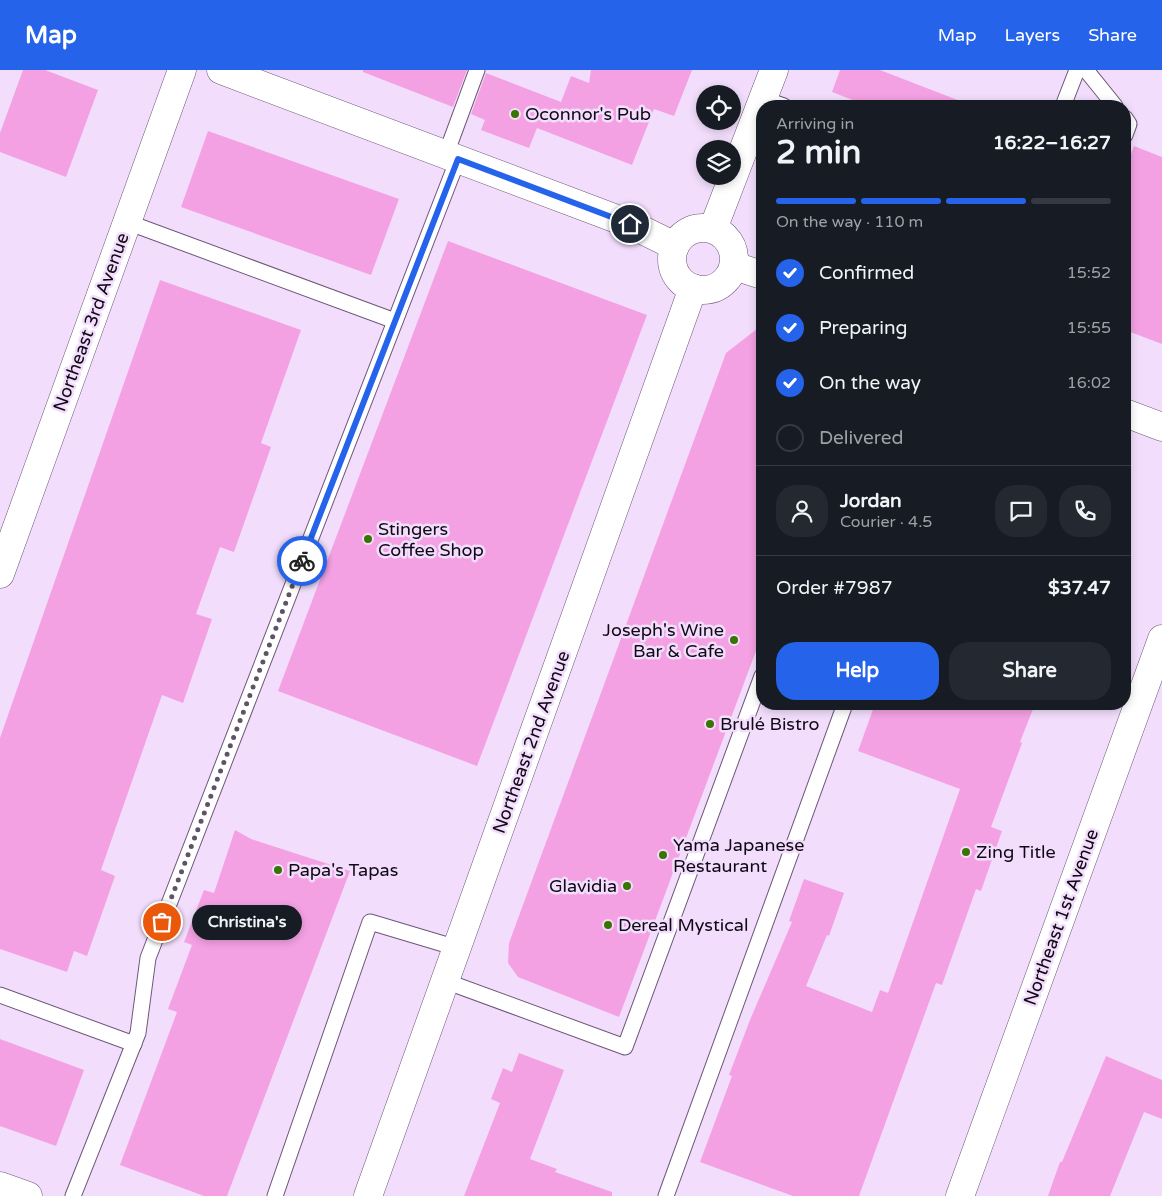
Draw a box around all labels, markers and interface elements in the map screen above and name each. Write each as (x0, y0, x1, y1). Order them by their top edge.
text: Map (25, 21, 77, 50)
text: Map (938, 24, 977, 46)
text: Layers (1005, 24, 1060, 46)
text: Share (1088, 24, 1137, 46)
map controls (696, 85, 741, 185)
button: locate (696, 85, 741, 130)
place label: Oconnor's Pub (525, 103, 651, 125)
marker: Oconnor's Pub (509, 108, 521, 120)
text: Arriving in (776, 114, 854, 134)
text: 16:22–16:27 (993, 132, 1111, 154)
text: 2 min (776, 134, 861, 172)
button: layers (696, 140, 741, 185)
pin (609, 203, 651, 245)
icon: home (616, 210, 644, 238)
text: On the way · 110 m (776, 212, 923, 232)
street label: Northeast 3rd Avenue (48, 230, 134, 414)
icon: check (776, 259, 804, 287)
text: Confirmed (819, 262, 914, 284)
text: 15:52 (1067, 263, 1111, 283)
icon: check (776, 314, 804, 342)
text: Preparing (819, 317, 908, 339)
text: 15:55 (1067, 318, 1111, 338)
icon: check (776, 369, 804, 397)
text: On the way (819, 372, 921, 394)
text: 16:02 (1067, 373, 1111, 393)
text: Delivered (819, 427, 904, 449)
button: person (776, 485, 828, 537)
button: chat (995, 485, 1047, 537)
button: phone (1059, 485, 1111, 537)
text: Jordan (840, 490, 902, 512)
text: Courier · 4.5 (840, 512, 932, 532)
place label: Stingers Coffee Shop (378, 518, 484, 561)
marker: Stingers Coffee Shop (362, 533, 374, 545)
courier (277, 536, 327, 586)
icon: bike (288, 547, 316, 575)
text: Order #7987 (776, 577, 893, 599)
text: $37.47 (1048, 577, 1111, 599)
place label: Joseph's Wine Bar & Cafe (603, 619, 724, 662)
marker: Joseph's Wine Bar & Cafe (728, 634, 740, 646)
button: Help (776, 642, 939, 700)
button: Share (949, 642, 1111, 700)
street label: Northeast 2nd Avenue (488, 648, 574, 836)
place label: Brulé Bistro (720, 713, 819, 735)
marker: Brulé Bistro (704, 718, 716, 730)
street label: Northeast 1st Avenue (1019, 826, 1103, 1008)
place label: Yama Japanese Restaurant (673, 834, 804, 877)
place label: Zing Title (976, 841, 1056, 863)
marker: Zing Title (960, 846, 972, 858)
marker: Yama Japanese Restaurant (657, 849, 669, 861)
place label: Papa's Tapas (288, 859, 398, 881)
marker: Papa's Tapas (272, 864, 284, 876)
place label: Glavidia (549, 875, 617, 897)
marker: Glavidia (621, 880, 633, 892)
pin (141, 901, 183, 943)
callout: Christina's (192, 904, 302, 940)
icon: bag (148, 908, 176, 936)
text: Christina's (208, 912, 286, 932)
place label: Dereal Mystical (618, 914, 748, 936)
marker: Dereal Mystical (602, 919, 614, 931)

